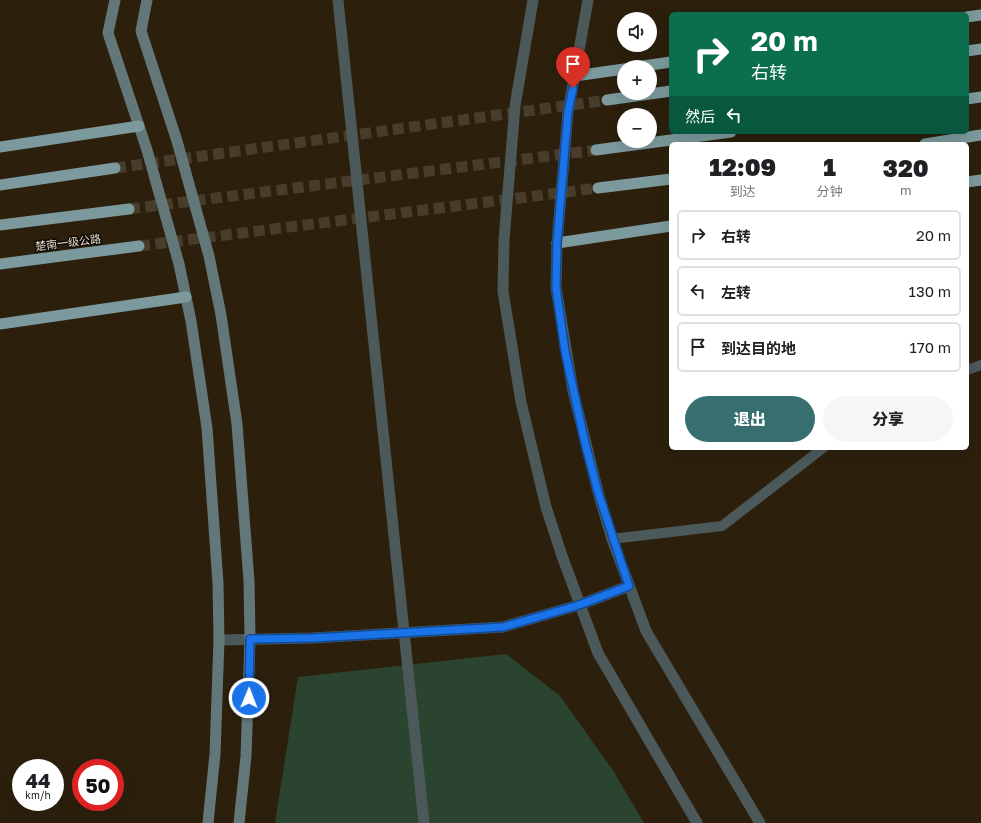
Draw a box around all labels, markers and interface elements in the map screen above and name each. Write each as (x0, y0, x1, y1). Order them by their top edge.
map controls (617, 12, 657, 148)
button: sound (617, 12, 657, 52)
text: 20 m (751, 24, 818, 57)
icon: right (685, 28, 737, 80)
pin (556, 47, 590, 88)
icon: arrive (562, 53, 584, 75)
button: + (617, 60, 657, 100)
text: 右转 (751, 61, 787, 83)
icon: left (723, 104, 745, 126)
text: 然后 (685, 107, 715, 125)
button: − (617, 108, 657, 148)
text: 12:09 (709, 152, 776, 181)
text: 1 (823, 152, 836, 181)
text: 320 (883, 153, 929, 182)
text: m (900, 182, 912, 198)
text: 到达 (730, 183, 756, 199)
text: 分钟 (817, 183, 843, 199)
icon: right (687, 224, 709, 246)
text: 20 m (916, 226, 951, 244)
text: 右转 (721, 227, 751, 245)
street label: 楚南一级公路 (34, 232, 102, 252)
icon: left (687, 280, 709, 302)
text: 130 m (909, 282, 951, 300)
text: 左转 (721, 283, 751, 301)
icon: arrive (687, 336, 709, 358)
text: 170 m (909, 338, 951, 356)
text: 到达目的地 (721, 339, 796, 357)
button: 退出 (685, 396, 815, 442)
button: 分享 (823, 396, 953, 442)
position arrow (228, 677, 270, 719)
speed limit sign: 50 (72, 759, 124, 811)
text: 44 (25, 768, 50, 792)
text: km/h (25, 789, 51, 801)

